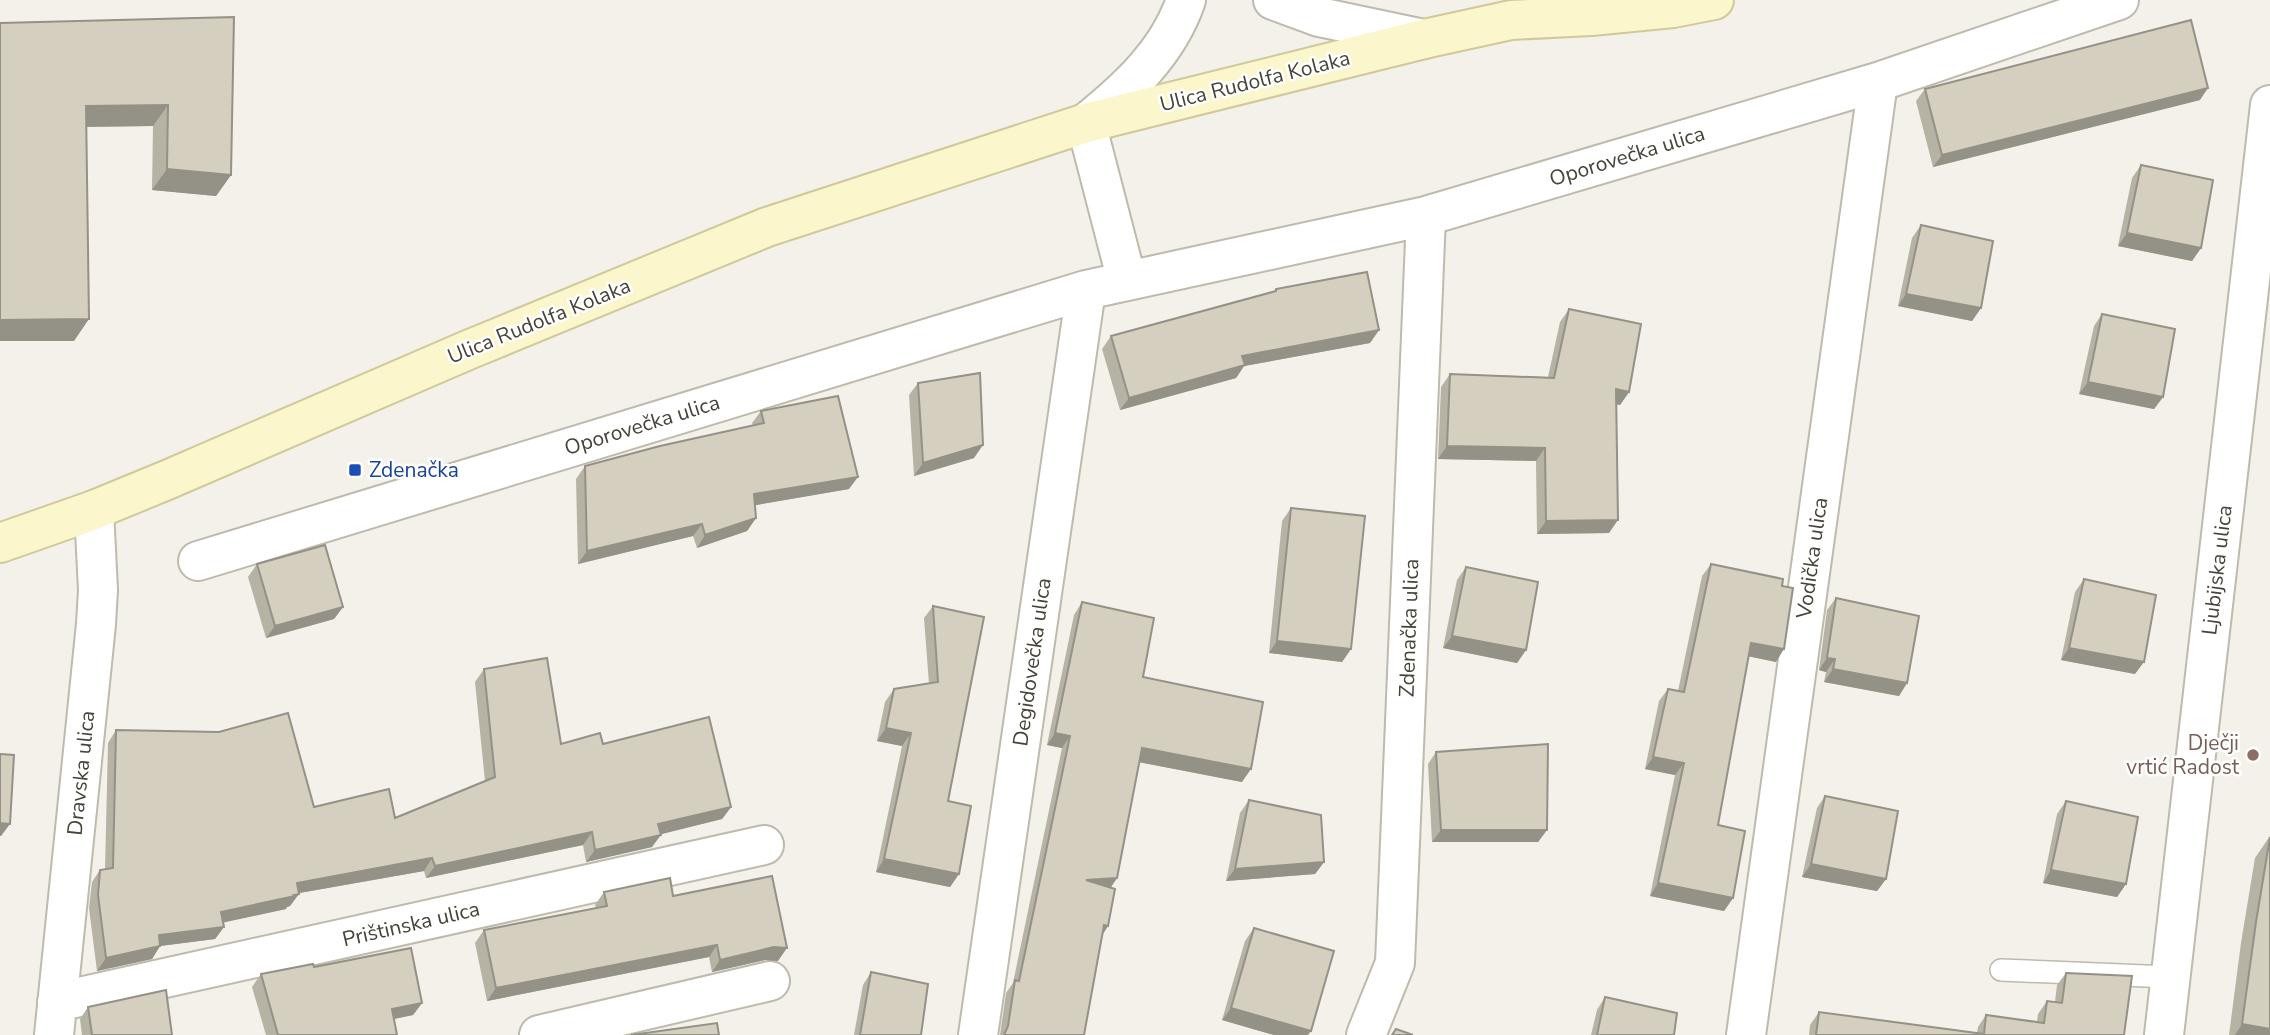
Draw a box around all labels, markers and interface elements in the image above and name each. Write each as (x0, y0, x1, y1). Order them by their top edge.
street label: Ulica Rudolfa Kolaka (1157, 44, 1353, 118)
street label: Oporovečka ulica (1546, 119, 1708, 193)
street label: Ulica Rudolfa Kolaka (443, 271, 635, 371)
street label: Oporovečka ulica (561, 388, 723, 462)
place label: Zdenačka (369, 456, 459, 484)
marker: Zdenačka (347, 462, 363, 478)
street label: Vodička ulica (1789, 495, 1834, 621)
street label: Ljubijska ulica (2195, 503, 2239, 637)
street label: Zdenačka ulica (1393, 558, 1425, 698)
street label: Degidovečka ulica (1006, 576, 1058, 748)
street label: Dravska ulica (61, 709, 101, 837)
place label: Dječji vrtić Radost (2126, 729, 2240, 781)
marker: Dječji vrtić Radost (2245, 747, 2261, 763)
street label: Prištinska ulica (340, 895, 482, 953)

